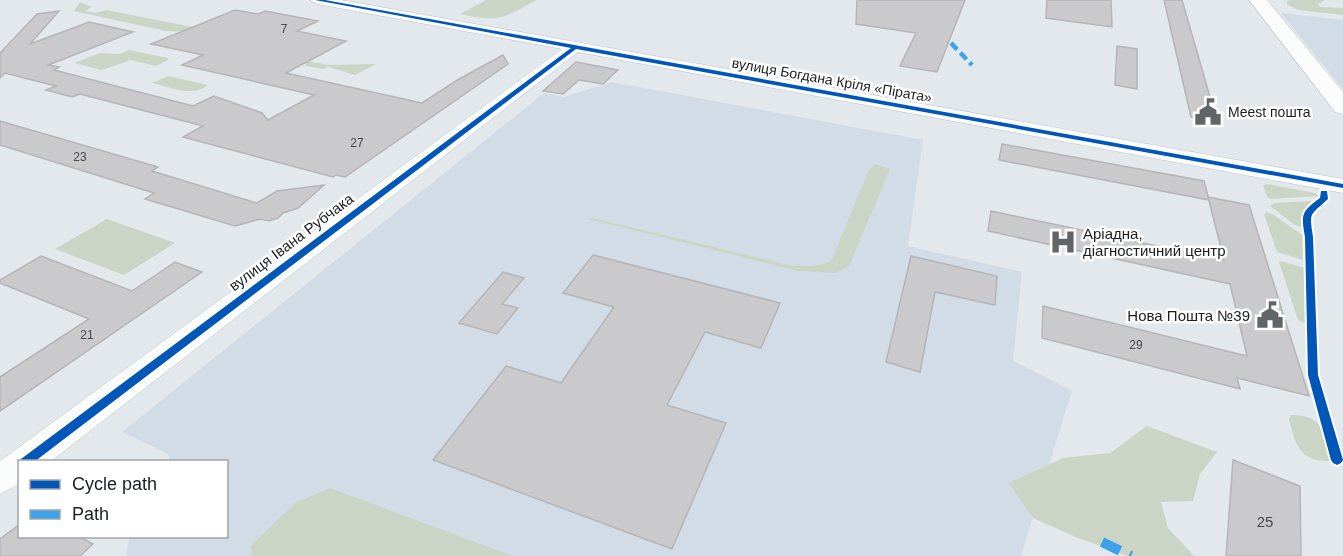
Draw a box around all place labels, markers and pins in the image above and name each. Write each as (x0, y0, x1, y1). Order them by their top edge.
public building icon: Meest пошта (1193, 97, 1223, 127)
place label: Meest пошта (1228, 104, 1311, 120)
place label: Аріадна, діагностичний центр (1083, 225, 1226, 259)
hospital icon: Аріадна, діагностичний центр (1048, 227, 1078, 257)
public building icon: Нова Пошта №39 (1255, 300, 1285, 330)
place label: Нова Пошта №39 (1127, 307, 1250, 324)

